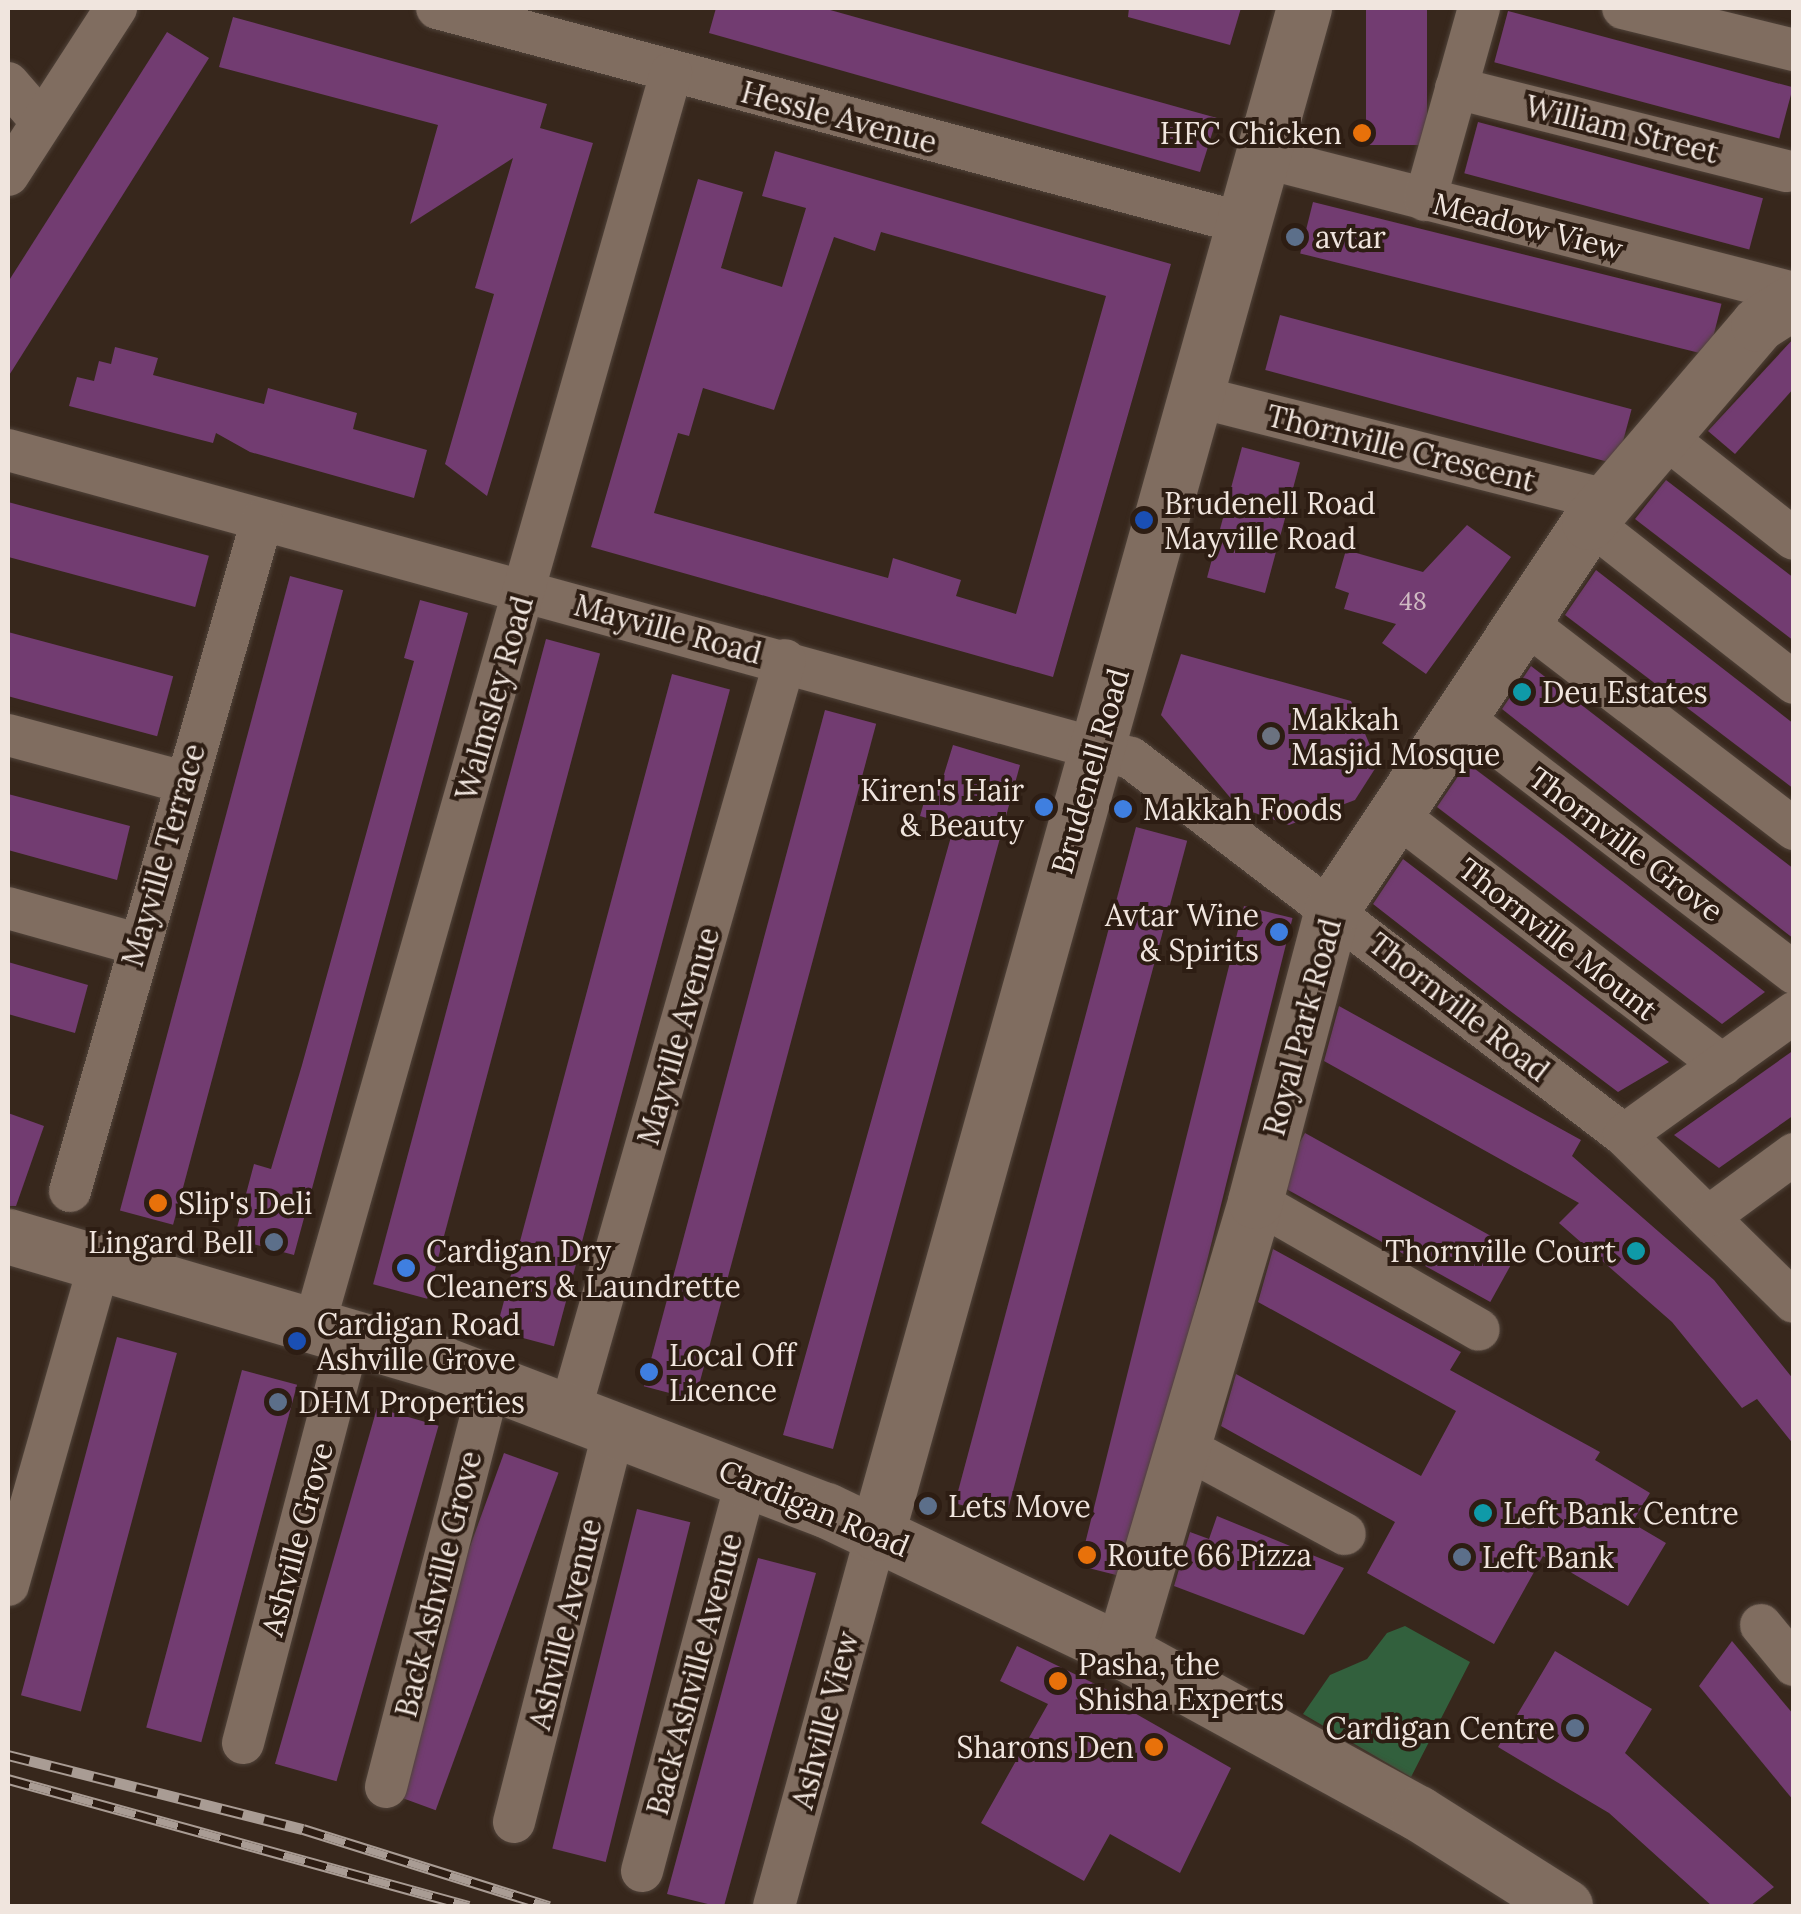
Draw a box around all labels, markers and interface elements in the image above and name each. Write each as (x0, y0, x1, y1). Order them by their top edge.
street label: Hessle Avenue (737, 74, 941, 160)
street label: William Street (1522, 88, 1722, 170)
place label: HFC Chicken (1160, 115, 1342, 151)
marker: HFC Chicken (1351, 122, 1373, 144)
street label: Meadow View (1430, 185, 1626, 267)
place label: avtar (1315, 219, 1386, 255)
marker: avtar (1284, 226, 1306, 248)
street label: Thornville Crescent (1263, 397, 1539, 499)
place label: Brudenell Road Mayville Road (1164, 485, 1376, 556)
marker: Brudenell Road Mayville Road (1133, 509, 1155, 531)
house number: 48 (1399, 586, 1427, 616)
street label: Mayville Road (571, 587, 765, 671)
street label: Walmsley Road (448, 592, 540, 804)
street label: Brudenell Road (1044, 664, 1136, 878)
place label: Deu Estates (1542, 674, 1708, 710)
marker: Deu Estates (1511, 681, 1533, 703)
place label: Makkah Masjid Mosque (1291, 701, 1500, 772)
marker: Makkah Masjid Mosque (1260, 725, 1282, 747)
street label: Mayville Terrace (114, 740, 212, 970)
street label: Thornville Grove (1522, 759, 1730, 929)
place label: Kiren's Hair & Beauty (860, 772, 1024, 842)
place label: Makkah Foods (1143, 791, 1342, 827)
marker: Kiren's Hair & Beauty (1033, 796, 1055, 818)
marker: Makkah Foods (1112, 798, 1134, 820)
street label: Thornville Mount (1452, 850, 1664, 1028)
place label: Avtar Wine & Spirits (1105, 897, 1259, 968)
street label: Royal Park Road (1256, 915, 1348, 1139)
marker: Avtar Wine & Spirits (1268, 921, 1290, 943)
street label: Mayville Avenue (630, 923, 726, 1149)
street label: Thornville Road (1362, 925, 1556, 1089)
place label: Slip's Deli (178, 1185, 312, 1221)
marker: Slip's Deli (147, 1192, 169, 1214)
place label: Lingard Bell (88, 1224, 254, 1260)
marker: Lingard Bell (263, 1231, 285, 1253)
place label: Cardigan Dry Cleaners & Laundrette (426, 1233, 741, 1304)
place label: Thornville Court (1385, 1233, 1616, 1269)
marker: Thornville Court (1625, 1240, 1647, 1262)
marker: Cardigan Dry Cleaners & Laundrette (395, 1257, 417, 1279)
place label: Cardigan Road Ashville Grove (317, 1306, 520, 1376)
marker: Cardigan Road Ashville Grove (286, 1330, 308, 1352)
place label: Local Off Licence (669, 1337, 796, 1408)
marker: Local Off Licence (638, 1361, 660, 1383)
place label: DHM Properties (298, 1384, 525, 1420)
marker: DHM Properties (267, 1391, 289, 1413)
street label: Ashville Grove (254, 1438, 340, 1640)
street label: Back Ashville Grove (388, 1447, 488, 1721)
street label: Cardigan Road (713, 1452, 915, 1564)
place label: Lets Move (948, 1488, 1091, 1524)
marker: Lets Move (917, 1495, 939, 1517)
place label: Left Bank Centre (1503, 1495, 1739, 1531)
marker: Left Bank Centre (1472, 1502, 1494, 1524)
street label: Ashville Avenue (521, 1515, 609, 1733)
street label: Back Ashville Avenue (639, 1529, 749, 1819)
place label: Route 66 Pizza (1107, 1537, 1312, 1573)
place label: Left Bank (1482, 1539, 1614, 1575)
marker: Route 66 Pizza (1076, 1544, 1098, 1566)
marker: Left Bank (1451, 1546, 1473, 1568)
street label: Ashville View (784, 1627, 866, 1813)
place label: Pasha, the Shisha Experts (1078, 1646, 1284, 1716)
marker: Pasha, the Shisha Experts (1047, 1670, 1069, 1692)
place label: Cardigan Centre (1325, 1710, 1555, 1746)
marker: Cardigan Centre (1564, 1717, 1586, 1739)
place label: Sharons Den (956, 1729, 1134, 1765)
marker: Sharons Den (1143, 1736, 1165, 1758)

